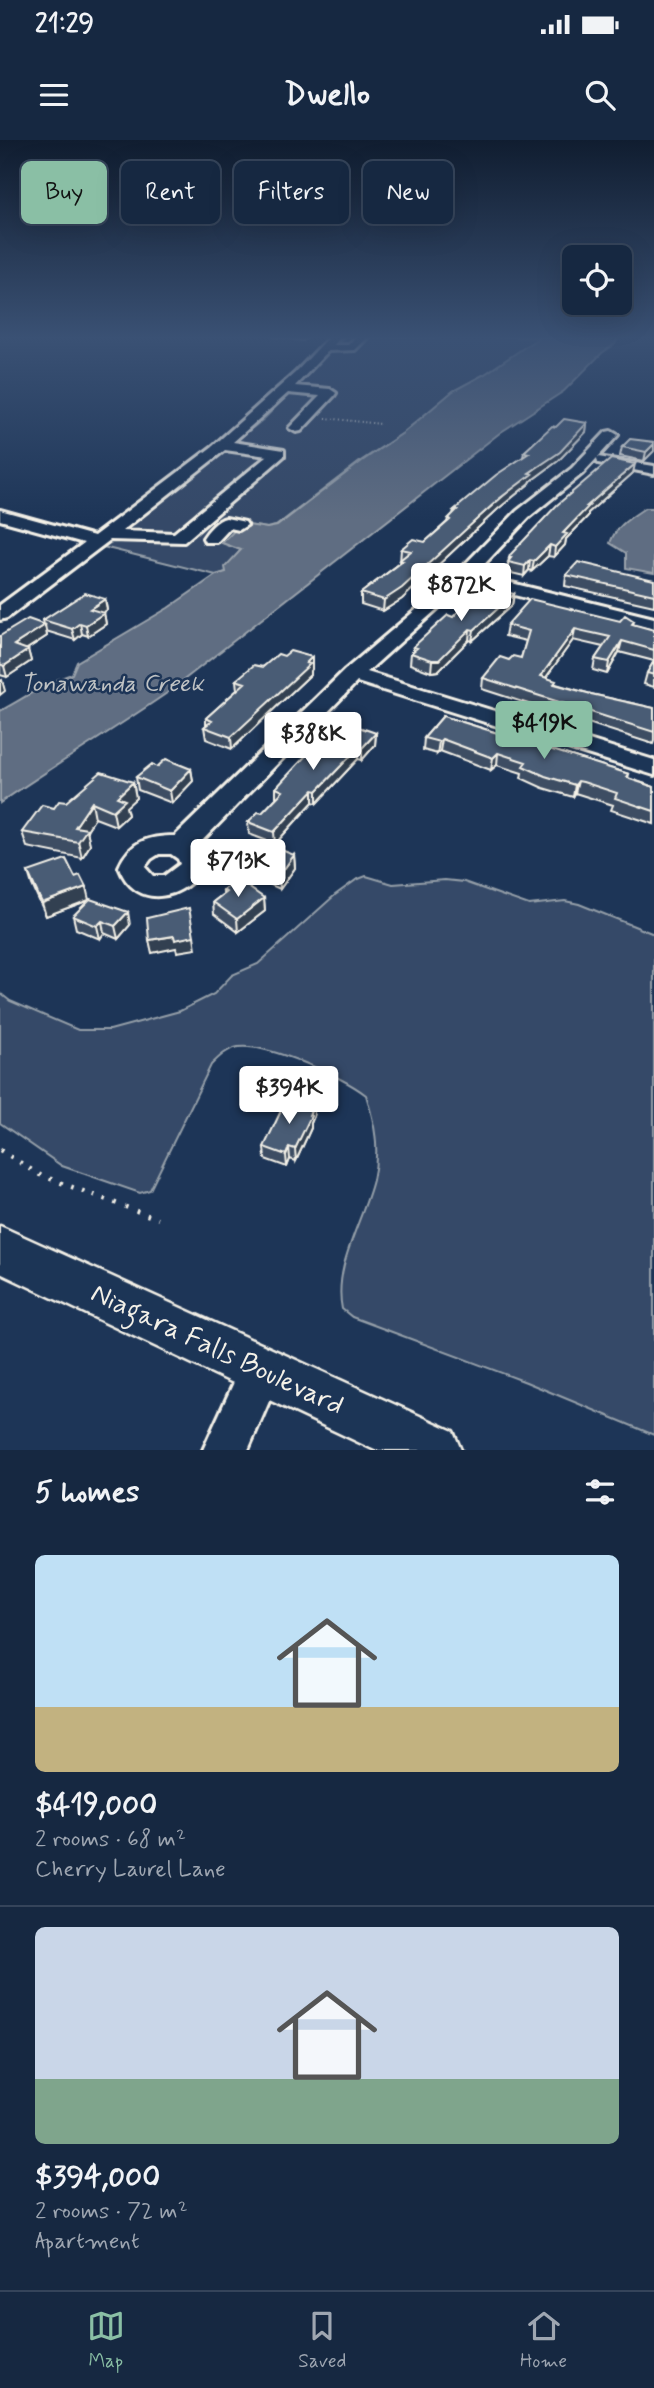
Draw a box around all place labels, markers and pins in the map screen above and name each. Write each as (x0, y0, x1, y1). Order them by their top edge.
pin: $872K (412, 564, 510, 623)
pin: $419K (495, 702, 593, 761)
pin: $388K (264, 712, 362, 772)
pin: $713K (189, 840, 287, 899)
pin: $394K (240, 1066, 338, 1126)

